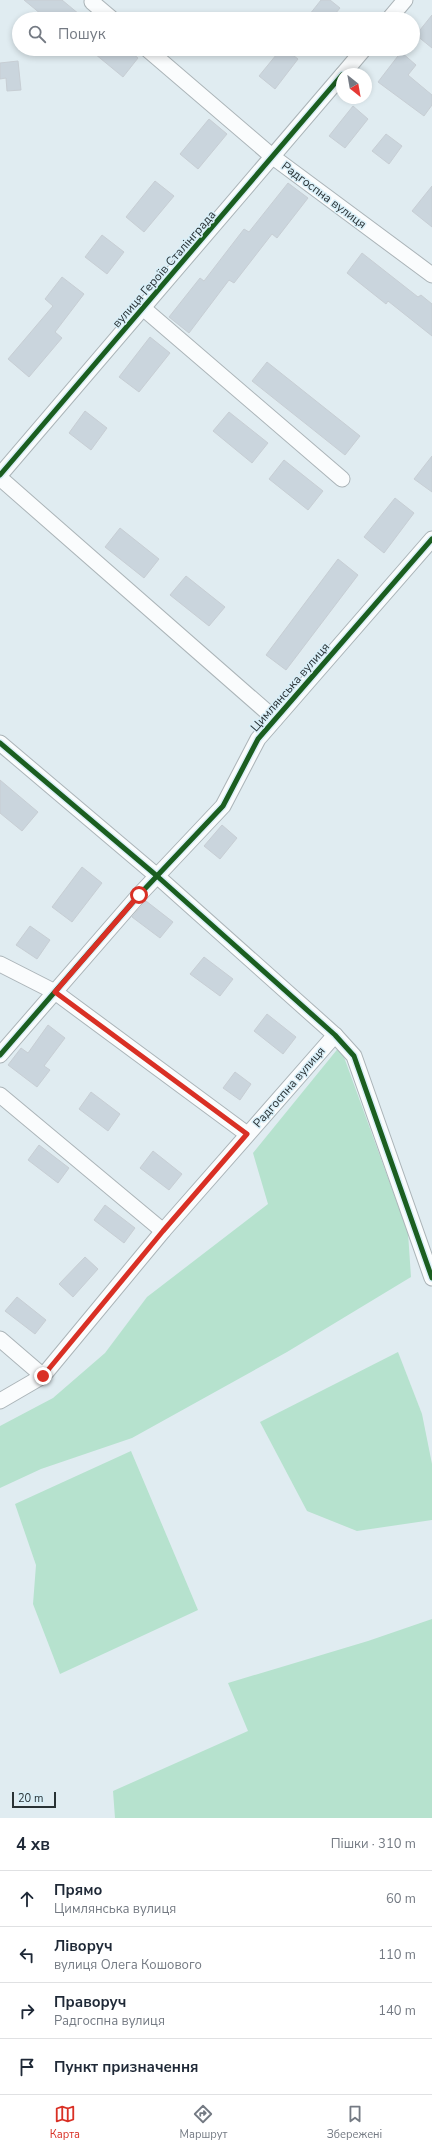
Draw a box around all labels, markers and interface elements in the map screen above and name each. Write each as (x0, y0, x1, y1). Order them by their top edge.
search box (12, 12, 420, 56)
icon: search (26, 23, 48, 45)
text: Пошук (58, 24, 106, 44)
north arrow (336, 68, 372, 104)
street label: Радгоспна вулиця (278, 158, 370, 232)
street label: вулиця Героїв Сталінграда (109, 207, 219, 331)
street label: Цимлянська вулиця (247, 639, 333, 735)
route start (130, 886, 148, 904)
street label: Радгоспна вулиця (249, 1043, 329, 1131)
route end (34, 1367, 52, 1385)
scale bar (12, 1790, 56, 1809)
text: 20 m (18, 1791, 43, 1806)
text: 4 хв (16, 1833, 50, 1856)
text: Пішки · 310 m (331, 1835, 416, 1853)
text: Прямо (54, 1880, 102, 1900)
icon: ahead (16, 1888, 38, 1910)
text: 60 m (386, 1890, 416, 1908)
text: Цимлянська вулиця (54, 1900, 176, 1918)
text: Ліворуч (54, 1936, 113, 1956)
icon: left (16, 1944, 38, 1966)
text: 110 m (378, 1946, 416, 1964)
text: вулиця Олега Кошового (54, 1956, 202, 1974)
text: Праворуч (54, 1992, 126, 2012)
icon: right (16, 2000, 38, 2022)
text: 140 m (378, 2002, 416, 2020)
text: Радгоспна вулиця (54, 2012, 165, 2030)
icon: arrive (16, 2056, 38, 2078)
text: Пункт призначення (54, 2057, 199, 2077)
tab: Карта (50, 2103, 80, 2142)
tab: Маршрут (180, 2103, 227, 2142)
tab: Збережені (327, 2103, 382, 2142)

